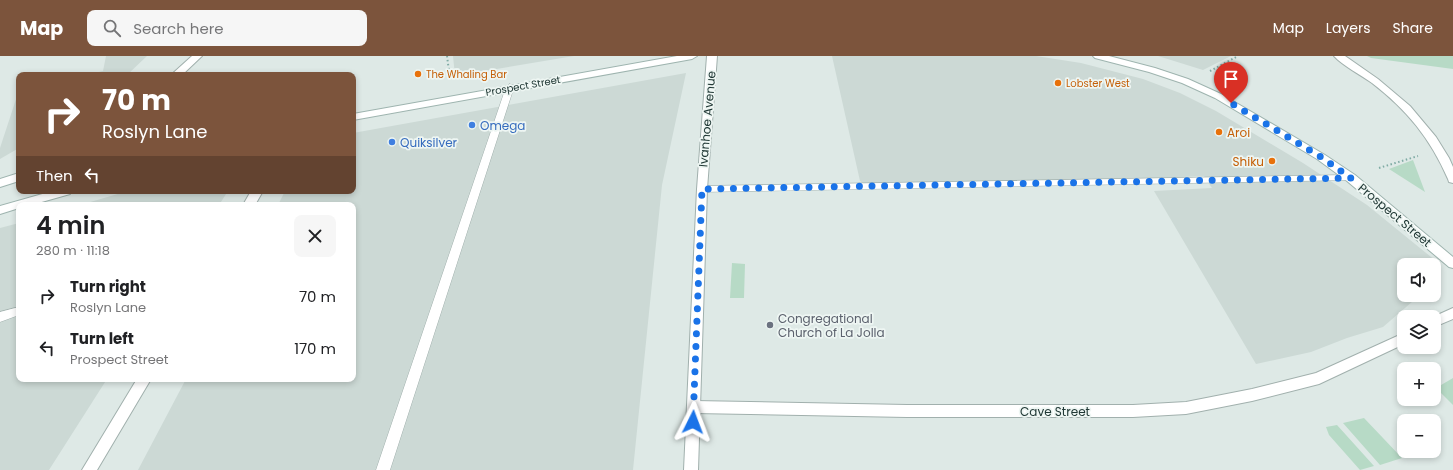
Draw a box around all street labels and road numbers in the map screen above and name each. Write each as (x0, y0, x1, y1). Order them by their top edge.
street label: Ivanhoe Avenue (694, 70, 720, 168)
street label: Prospect Street (484, 72, 562, 100)
street label: Prospect Street (1355, 179, 1435, 251)
street label: Cave Street (1020, 403, 1090, 420)

